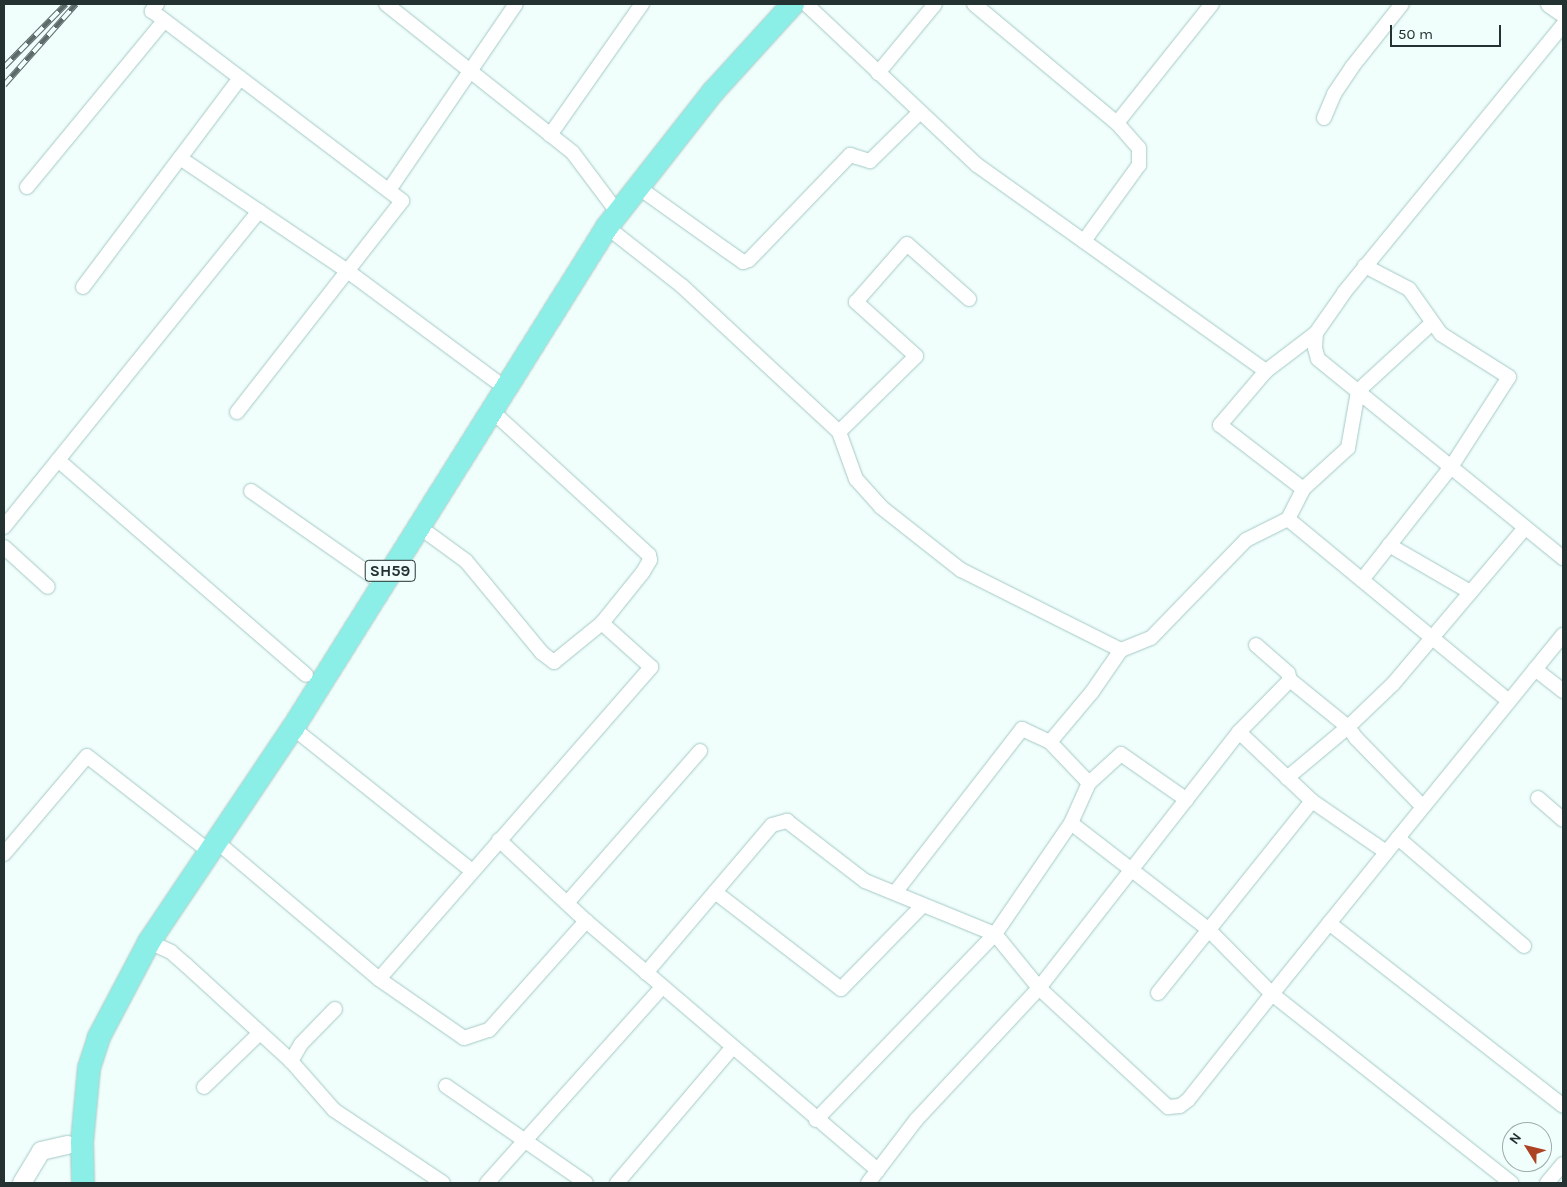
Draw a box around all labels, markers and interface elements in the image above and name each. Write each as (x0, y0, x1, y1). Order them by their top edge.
scale bar (1392, 15, 1503, 47)
text: 50 m (1398, 25, 1433, 43)
road number: SH59 (364, 558, 416, 584)
north arrow (1502, 1122, 1552, 1172)
text: N (1505, 1129, 1525, 1148)

